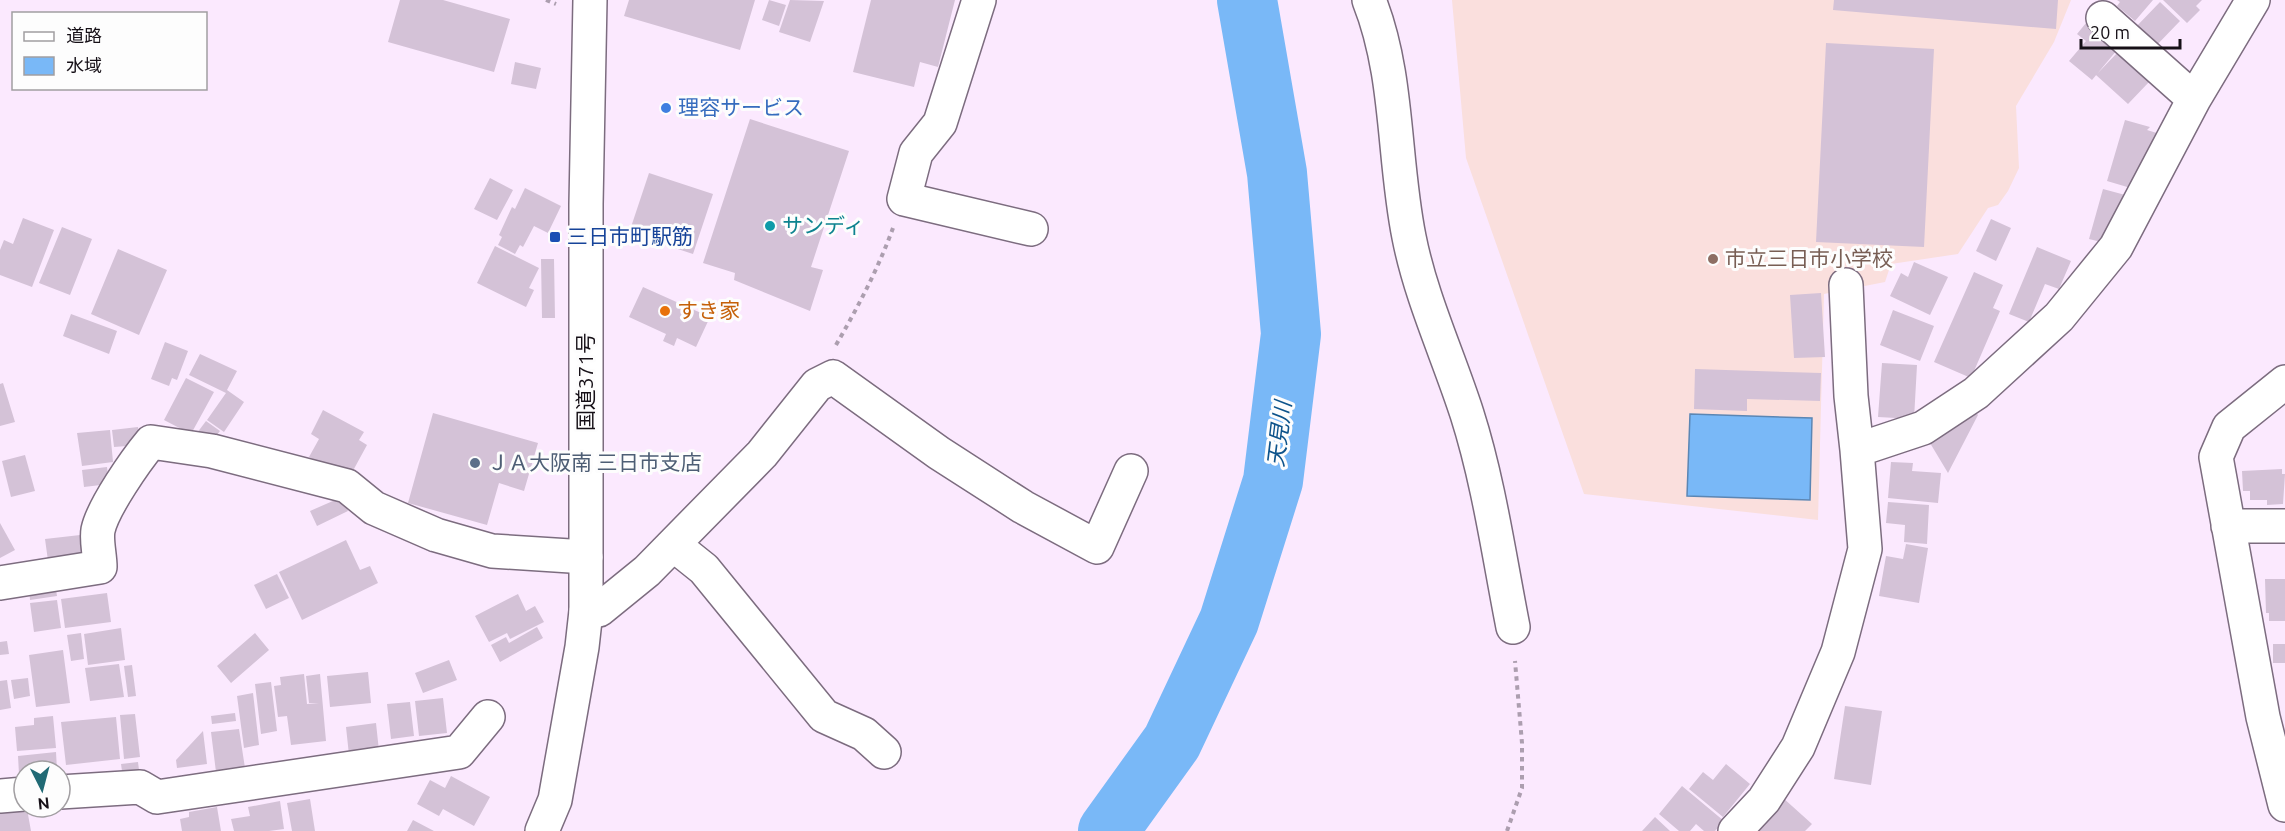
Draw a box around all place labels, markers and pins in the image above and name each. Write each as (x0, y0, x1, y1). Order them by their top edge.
place label: 理容サービス (678, 95, 804, 119)
marker: 理容サービス (659, 101, 673, 115)
place label: サンディ (782, 213, 865, 237)
marker: サンディ (763, 219, 777, 233)
place label: 三日市町駅筋 (567, 224, 693, 248)
marker: 三日市町駅筋 (548, 230, 562, 244)
place label: 市立三日市小学校 (1725, 246, 1893, 270)
marker: 市立三日市小学校 (1706, 252, 1720, 266)
place label: すき家 (677, 298, 740, 322)
marker: すき家 (658, 304, 672, 318)
place label: ＪＡ大阪南 三日市支店 (487, 450, 702, 474)
marker: ＪＡ大阪南 三日市支店 (468, 456, 482, 470)

